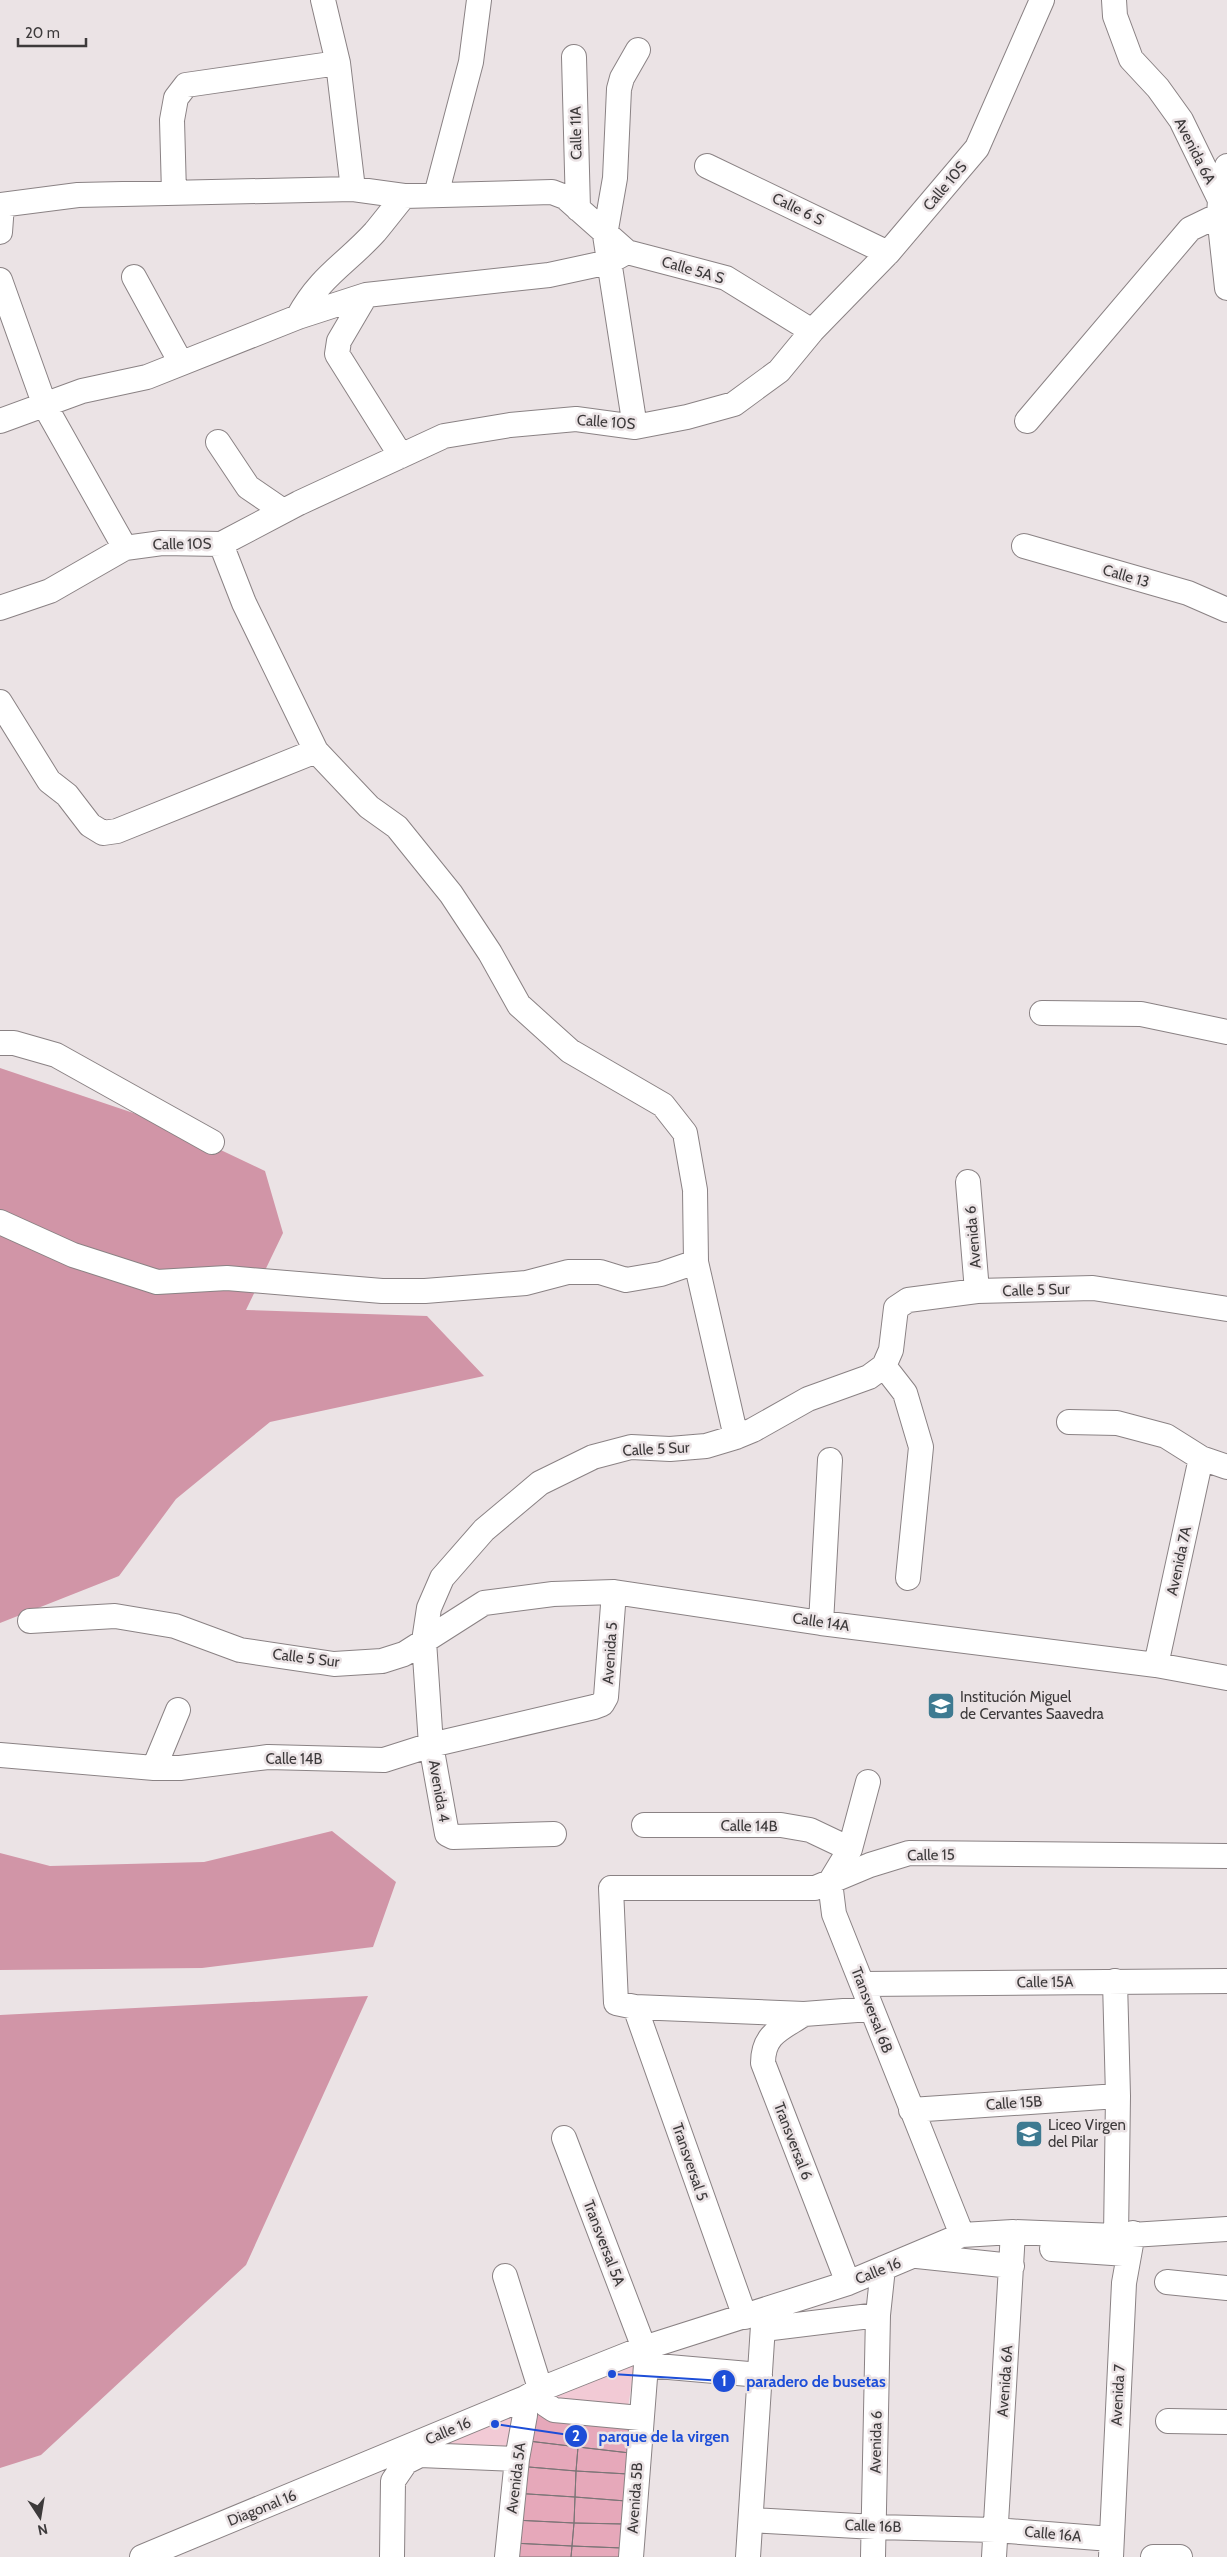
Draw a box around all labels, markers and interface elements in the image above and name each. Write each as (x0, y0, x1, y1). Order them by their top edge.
scale bar (18, 15, 85, 47)
text: 20 m (25, 24, 60, 42)
street label: Calle 11A (567, 105, 585, 160)
street label: Avenida 6A (1171, 115, 1220, 188)
street label: Calle 10S (919, 158, 971, 214)
street label: Calle 6 S (769, 189, 827, 229)
street label: Calle 5A S (660, 253, 726, 288)
street label: Calle 10S (576, 411, 636, 433)
street label: Calle 10S (153, 534, 212, 554)
street label: Calle 13 (1101, 561, 1151, 591)
street label: Avenida 6 (961, 1205, 985, 1269)
street label: Calle 5 Sur (1002, 1280, 1070, 1300)
street label: Calle 5 Sur (622, 1438, 690, 1460)
street label: Avenida 7A (1163, 1524, 1195, 1597)
street label: Calle 14A (791, 1609, 851, 1635)
street label: Avenida 5 (599, 1621, 621, 1685)
street label: Calle 5 Sur (272, 1645, 341, 1671)
place label: Institución Miguel de Cervantes Saavedra (960, 1688, 1105, 1723)
school or university icon: Institución Miguel de Cervantes Saavedra (926, 1691, 956, 1721)
street label: Calle 14B (265, 1750, 323, 1768)
street label: Avenida 4 (425, 1759, 453, 1824)
street label: Calle 14B (720, 1817, 778, 1835)
street label: Calle 15 (907, 1846, 955, 1864)
street label: Transversal 6B (847, 1964, 897, 2056)
street label: Calle 15A (1016, 1972, 1074, 1991)
street label: Calle 15B (985, 2092, 1043, 2114)
street label: Transversal 6 (770, 2100, 816, 2182)
place label: Liceo Virgen del Pilar (1048, 2116, 1126, 2151)
school or university icon: Liceo Virgen del Pilar (1014, 2119, 1044, 2149)
street label: Transversal 5 (668, 2121, 712, 2203)
street label: Transversal 5A (579, 2198, 629, 2289)
street label: Calle 16 (852, 2254, 904, 2288)
street label: Avenida 6A (994, 2344, 1017, 2417)
street label: Avenida 7 (1107, 2363, 1129, 2426)
callout: paradero de busetas (711, 2366, 896, 2397)
text: 1 (721, 2372, 727, 2390)
text: paradero de busetas (746, 2372, 886, 2391)
street label: Avenida 6 (866, 2411, 886, 2473)
street label: Calle 16 (422, 2413, 474, 2449)
callout: parque de la virgen (563, 2421, 739, 2452)
text: 2 (572, 2427, 580, 2445)
text: parque de la virgen (599, 2427, 729, 2446)
street label: Avenida 5A (503, 2441, 529, 2515)
street label: Avenida 5B (624, 2462, 646, 2534)
street label: Diagonal 16 (225, 2486, 299, 2530)
north arrow (15, 2492, 65, 2542)
street label: Calle 16B (844, 2516, 902, 2536)
text: N (36, 2520, 49, 2540)
street label: Calle 16A (1024, 2523, 1083, 2546)

